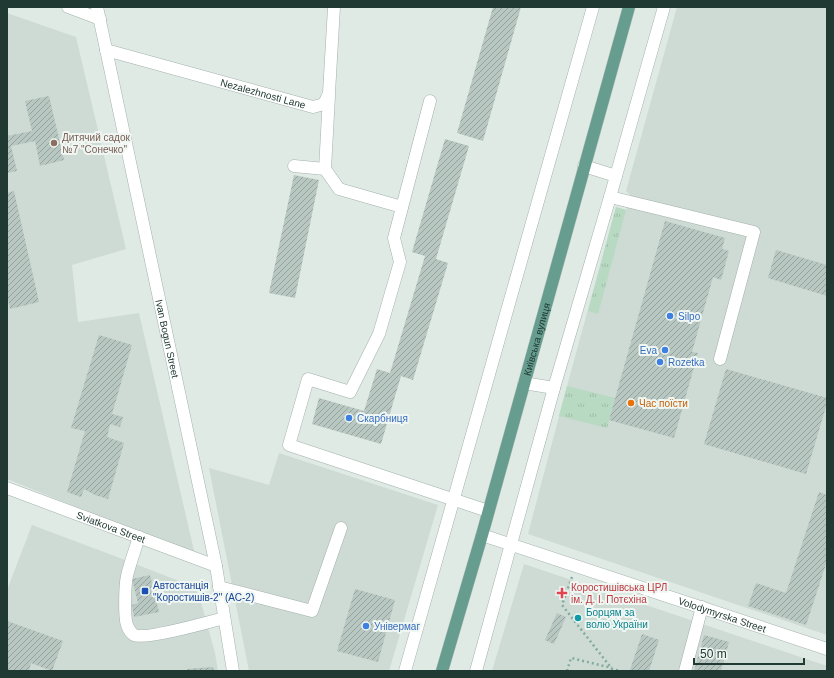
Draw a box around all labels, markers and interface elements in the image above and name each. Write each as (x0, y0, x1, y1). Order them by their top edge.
street label: Nezalezhnosti Lane (219, 77, 307, 111)
place label: Дитячий садок №7 "Сонечко" (62, 132, 130, 155)
marker: Дитячий садок №7 "Сонечко" (49, 138, 59, 148)
street label: Ivan Bogun Street (153, 298, 181, 379)
street label: Київська вулиця (522, 302, 552, 377)
marker: Silpo (665, 311, 675, 321)
place label: Silpo (678, 311, 701, 322)
place label: Eva (640, 345, 657, 356)
marker: Eva (660, 345, 670, 355)
marker: Rozetka (655, 357, 665, 367)
place label: Rozetka (668, 357, 705, 368)
marker: Час поїсти (626, 398, 636, 408)
place label: Час поїсти (639, 398, 688, 409)
marker: Скарбниця (344, 413, 354, 423)
place label: Скарбниця (357, 413, 408, 424)
street label: Sviatkova Street (75, 509, 147, 545)
place label: Автостанція "Коростишів-2" (АС-2) (153, 580, 254, 603)
place label: Коростишівська ЦРЛ ім. Д. І. Потєхіна (571, 582, 667, 605)
marker: Автостанція "Коростишів-2" (АС-2) (140, 586, 150, 596)
marker: Коростишівська ЦРЛ ім. Д. І. Потєхіна (556, 587, 568, 599)
street label: Volodymyrska Street (677, 595, 768, 635)
place label: Борцям за волю України (586, 607, 648, 630)
marker: Борцям за волю України (573, 613, 583, 623)
marker: Універмаг (361, 621, 371, 631)
place label: Універмаг (374, 621, 420, 632)
scale bar (694, 640, 804, 666)
text: 50 m (700, 647, 727, 661)

